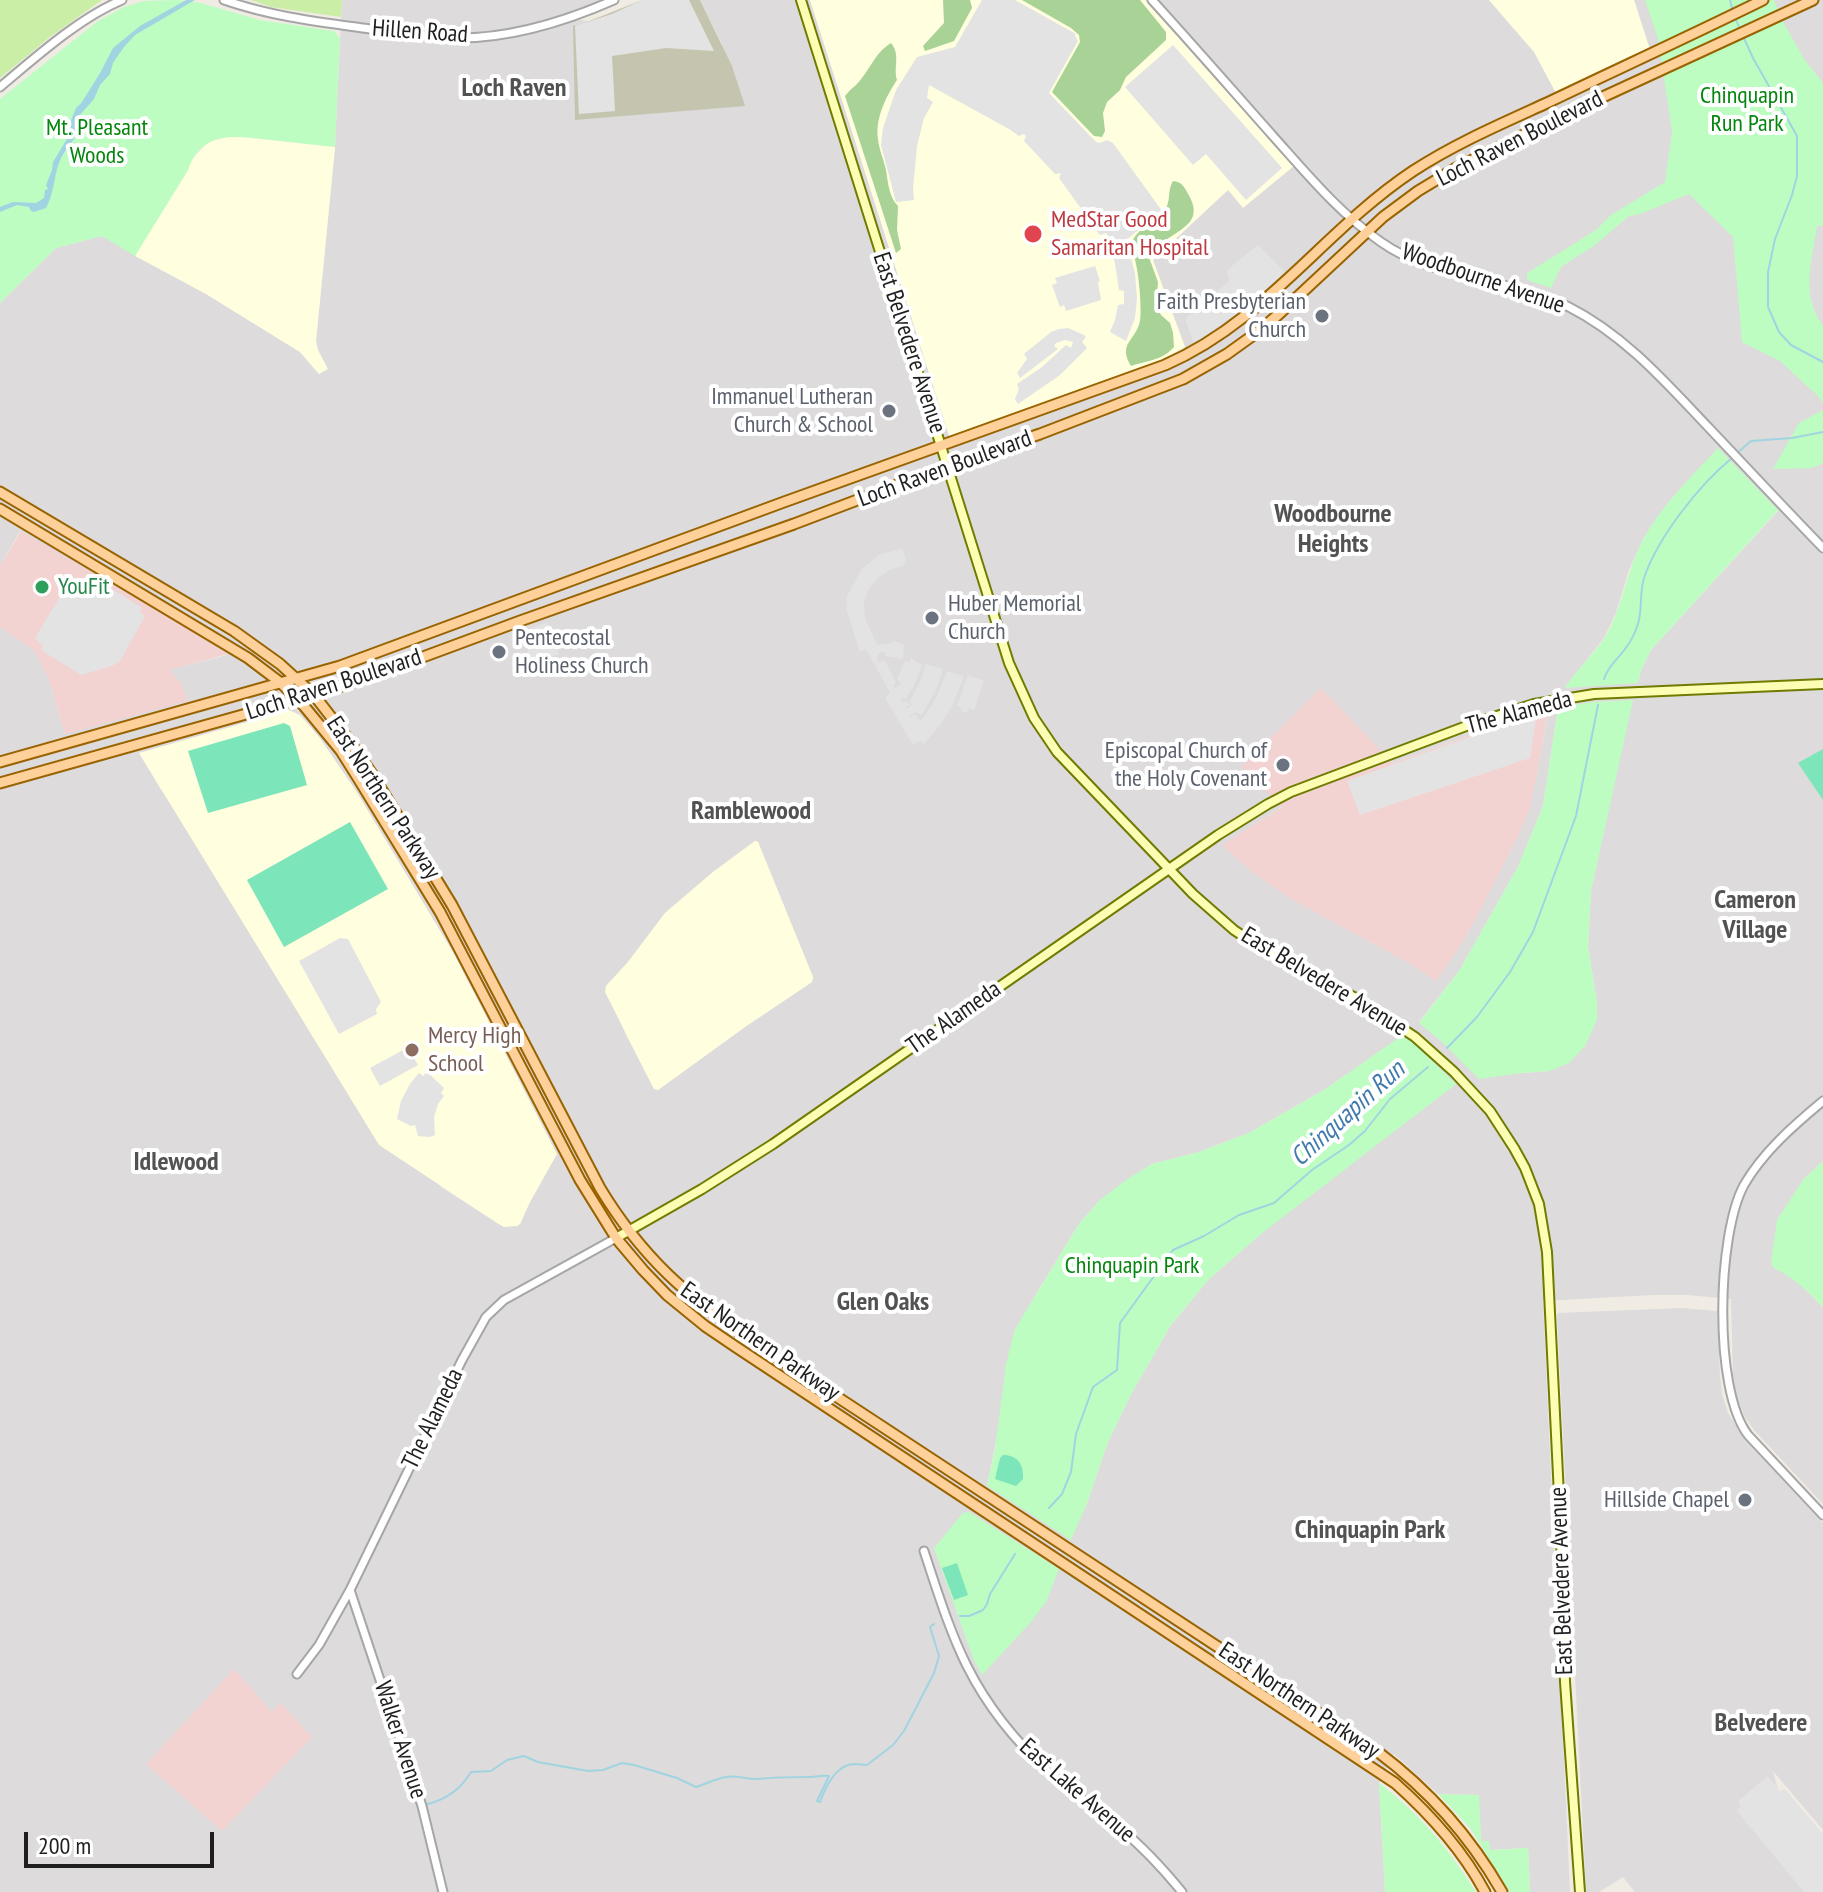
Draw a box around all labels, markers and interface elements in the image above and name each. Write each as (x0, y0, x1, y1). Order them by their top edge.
street label: Hillen Road (371, 14, 469, 50)
district label: Loch Raven (462, 73, 566, 105)
park label: Chinquapin Run Park (1700, 82, 1794, 138)
street label: Loch Raven Boulevard (1432, 85, 1608, 193)
park label: Mt. Pleasant Woods (46, 114, 148, 170)
place label: MedStar Good Samaritan Hospital (1051, 206, 1208, 262)
marker: MedStar Good Samaritan Hospital (1022, 223, 1044, 245)
street label: Woodbourne Avenue (1398, 238, 1568, 320)
street label: East Belvedere Avenue (866, 249, 952, 437)
place label: Faith Presbyterian Church (1157, 288, 1306, 344)
marker: Faith Presbyterian Church (1313, 307, 1331, 325)
place label: Immanuel Lutheran Church & School (711, 383, 873, 439)
marker: Immanuel Lutheran Church & School (880, 402, 898, 420)
street label: Loch Raven Boulevard (854, 424, 1036, 514)
district label: Woodbourne Heights (1274, 499, 1392, 560)
place label: YouFit (58, 573, 110, 601)
marker: YouFit (33, 578, 51, 596)
place label: Huber Memorial Church (948, 590, 1081, 646)
marker: Huber Memorial Church (923, 609, 941, 627)
place label: Pentecostal Holiness Church (515, 624, 648, 680)
street label: Loch Raven Boulevard (243, 643, 425, 727)
marker: Pentecostal Holiness Church (490, 643, 508, 661)
street label: The Alameda (1463, 685, 1575, 741)
street label: East Northern Parkway (320, 711, 446, 885)
place label: Episcopal Church of the Holy Covenant (1105, 737, 1267, 793)
marker: Episcopal Church of the Holy Covenant (1274, 756, 1292, 774)
district label: Ramblewood (691, 796, 811, 828)
district label: Cameron Village (1714, 885, 1796, 946)
street label: East Belvedere Avenue (1236, 921, 1412, 1043)
street label: The Alameda (901, 975, 1007, 1061)
place label: Mercy High School (428, 1022, 521, 1078)
marker: Mercy High School (403, 1041, 421, 1059)
water label: Chinquapin Run (1285, 1055, 1411, 1173)
district label: Idlewood (133, 1147, 219, 1179)
park label: Chinquapin Park (1065, 1252, 1199, 1280)
street label: East Northern Parkway (675, 1276, 845, 1408)
district label: Glen Oaks (837, 1287, 929, 1319)
street label: The Alameda (396, 1364, 470, 1474)
street label: East Belvedere Avenue (1544, 1486, 1580, 1676)
place label: Hillside Chapel (1604, 1486, 1729, 1514)
marker: Hillside Chapel (1736, 1491, 1754, 1509)
district label: Chinquapin Park (1295, 1515, 1445, 1547)
street label: East Northern Parkway (1213, 1637, 1385, 1765)
street label: Walker Avenue (367, 1678, 433, 1802)
district label: Belvedere (1715, 1708, 1807, 1740)
street label: East Lake Avenue (1013, 1733, 1141, 1849)
scale bar (28, 1816, 218, 1866)
text: 200 m (38, 1830, 91, 1861)

